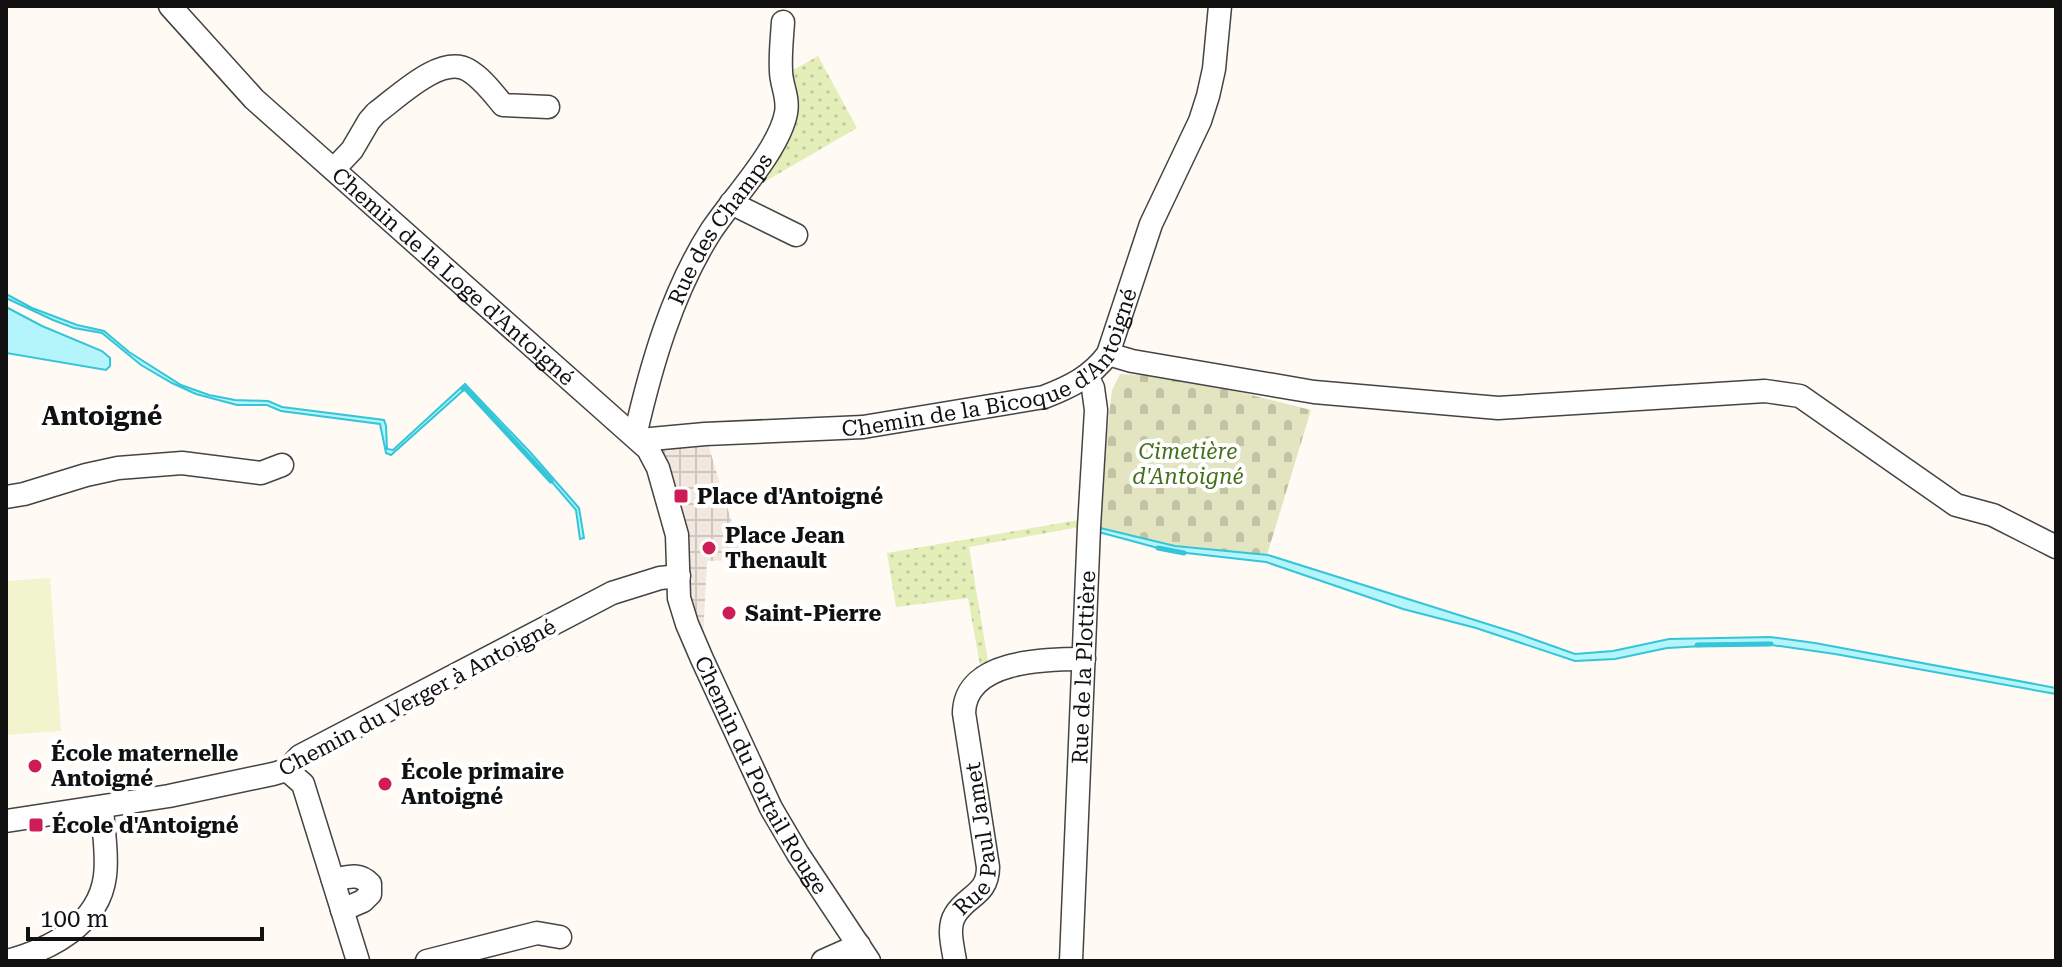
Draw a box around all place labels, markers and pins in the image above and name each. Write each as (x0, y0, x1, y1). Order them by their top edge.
place label: Place d'Antoigné (697, 484, 883, 509)
marker: Place d'Antoigné (672, 487, 690, 505)
place label: Place Jean Thenault (725, 523, 845, 573)
marker: Place Jean Thenault (700, 539, 718, 557)
place label: Saint-Pierre (745, 601, 882, 626)
marker: Saint-Pierre (720, 604, 738, 622)
place label: École maternelle Antoigné (51, 739, 239, 791)
marker: École maternelle Antoigné (26, 757, 44, 775)
place label: École primaire Antoigné (401, 757, 564, 809)
marker: École primaire Antoigné (376, 775, 394, 793)
place label: École d'Antoigné (52, 811, 239, 838)
marker: École d'Antoigné (27, 816, 45, 834)

